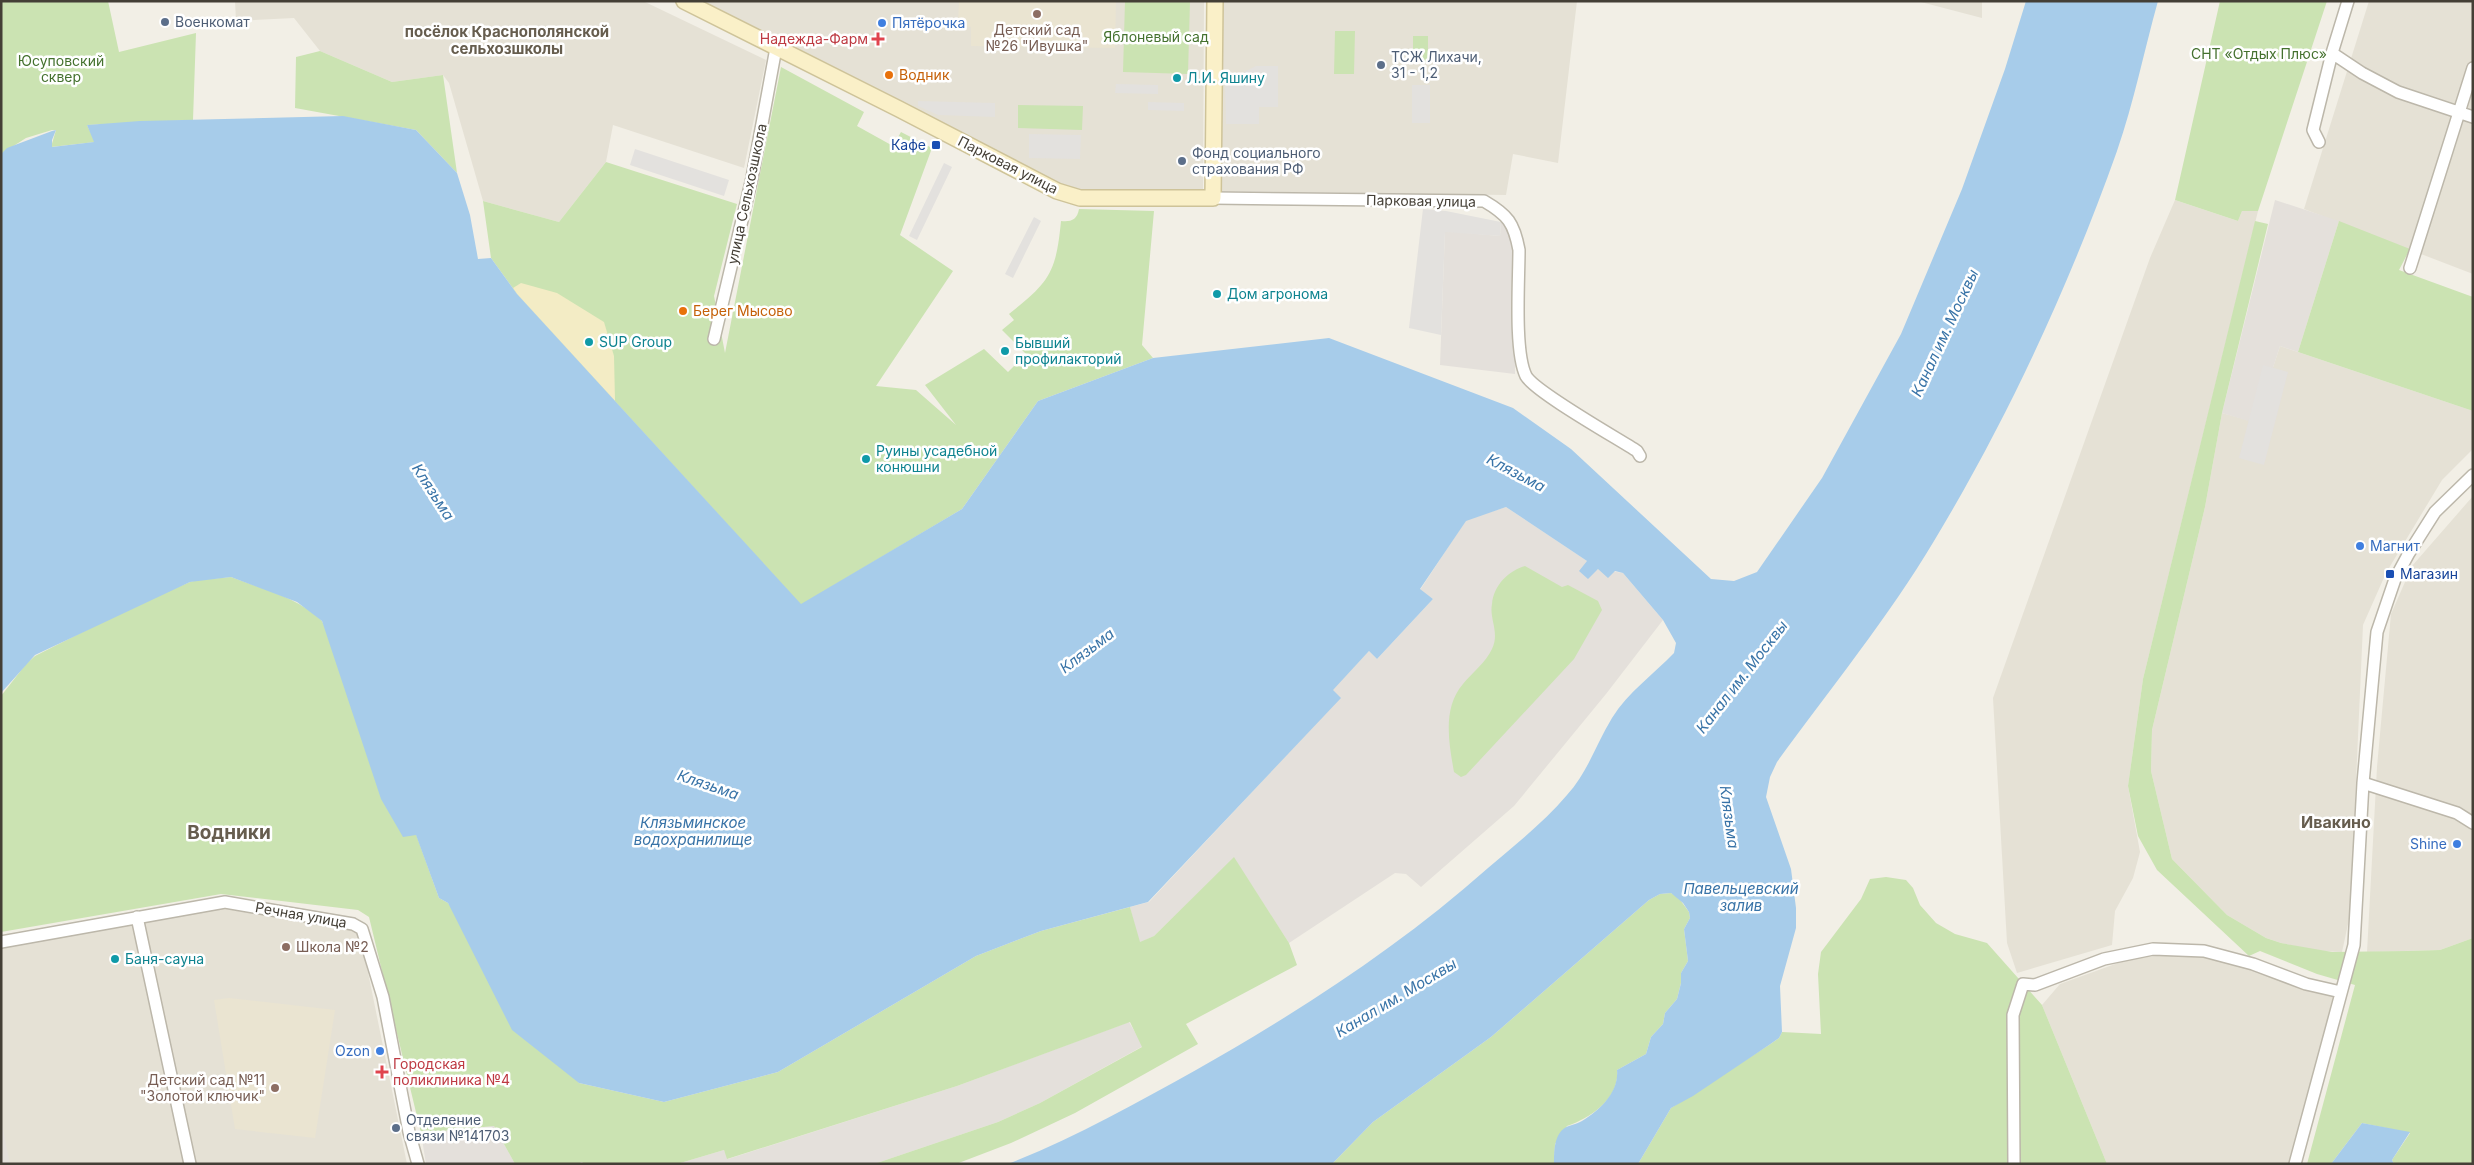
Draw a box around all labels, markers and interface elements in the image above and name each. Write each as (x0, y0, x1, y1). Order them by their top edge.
marker: Детский сад №26 "Ивушка" (1031, 8, 1043, 20)
place label: Военкомат (175, 13, 250, 30)
place label: Пятёрочка (892, 14, 965, 31)
marker: Военкомат (159, 16, 171, 28)
marker: Пятёрочка (876, 17, 888, 29)
place label: Детский сад №26 "Ивушка" (986, 21, 1088, 54)
district label: посёлок Краснополянской сельхозшколы (405, 22, 609, 58)
park label: Яблоневый сад (1103, 28, 1209, 45)
place label: Надежда-Фарм (760, 30, 868, 47)
marker: Надежда-Фарм (872, 33, 884, 45)
park label: СНТ «Отдых Плюс» (2191, 45, 2327, 62)
place label: ТСЖ Лихачи, 31 - 1,2 (1391, 48, 1482, 81)
park label: Юсуповский сквер (18, 52, 104, 85)
marker: ТСЖ Лихачи, 31 - 1,2 (1375, 59, 1387, 71)
place label: Водник (899, 66, 950, 83)
marker: Водник (883, 69, 895, 81)
place label: Л.И. Яшину (1187, 69, 1265, 86)
marker: Л.И. Яшину (1171, 72, 1183, 84)
street label: улица Сельхозшкола (723, 122, 770, 266)
street label: Парковая улица (955, 132, 1061, 197)
place label: Кафе (891, 136, 926, 153)
marker: Кафе (930, 139, 942, 151)
place label: Фонд социального страхования РФ (1192, 144, 1321, 177)
marker: Фонд социального страхования РФ (1176, 155, 1188, 167)
street label: Парковая улица (1366, 191, 1476, 210)
water label: Канал им. Москвы (1907, 266, 1982, 399)
place label: Дом агронома (1227, 285, 1328, 302)
marker: Дом агронома (1211, 288, 1223, 300)
place label: Берег Мысово (693, 302, 793, 319)
marker: Берег Мысово (677, 305, 689, 317)
place label: SUP Group (599, 333, 672, 350)
place label: Бывший профилакторий (1015, 334, 1121, 367)
marker: SUP Group (583, 336, 595, 348)
marker: Бывший профилакторий (999, 345, 1011, 357)
place label: Руины усадебной конюшни (876, 442, 997, 475)
water label: Клязьма (1484, 449, 1549, 496)
marker: Руины усадебной конюшни (860, 453, 872, 465)
water label: Клязьма (408, 460, 459, 524)
place label: Магнит (2370, 537, 2420, 554)
marker: Магнит (2354, 540, 2366, 552)
place label: Магазин (2400, 565, 2458, 582)
marker: Магазин (2384, 568, 2396, 580)
water label: Канал им. Москвы (1692, 616, 1792, 737)
water label: Клязьма (1056, 624, 1118, 677)
water label: Клязьма (675, 765, 741, 804)
water label: Клязьма (1716, 784, 1743, 850)
district label: Ивакино (2301, 812, 2371, 832)
water label: Клязьминское водохранилище (634, 813, 752, 849)
district label: Водники (187, 821, 271, 844)
place label: Shine (2410, 835, 2447, 852)
marker: Shine (2451, 838, 2463, 850)
water label: Павельцевский залив (1683, 879, 1799, 915)
street label: Речная улица (254, 898, 348, 931)
place label: Школа №2 (296, 938, 369, 955)
marker: Школа №2 (280, 941, 292, 953)
place label: Баня-сауна (125, 950, 204, 967)
marker: Баня-сауна (109, 953, 121, 965)
water label: Канал им. Москвы (1332, 954, 1460, 1041)
place label: Ozon (335, 1042, 370, 1059)
marker: Ozon (374, 1045, 386, 1057)
place label: Городская поликлиника №4 (393, 1055, 510, 1088)
marker: Городская поликлиника №4 (375, 1065, 389, 1079)
place label: Детский сад №11 "Золотой ключик" (140, 1071, 265, 1104)
marker: Детский сад №11 "Золотой ключик" (269, 1082, 281, 1094)
place label: Отделение связи №141703 (406, 1111, 509, 1144)
marker: Отделение связи №141703 (390, 1122, 402, 1134)

